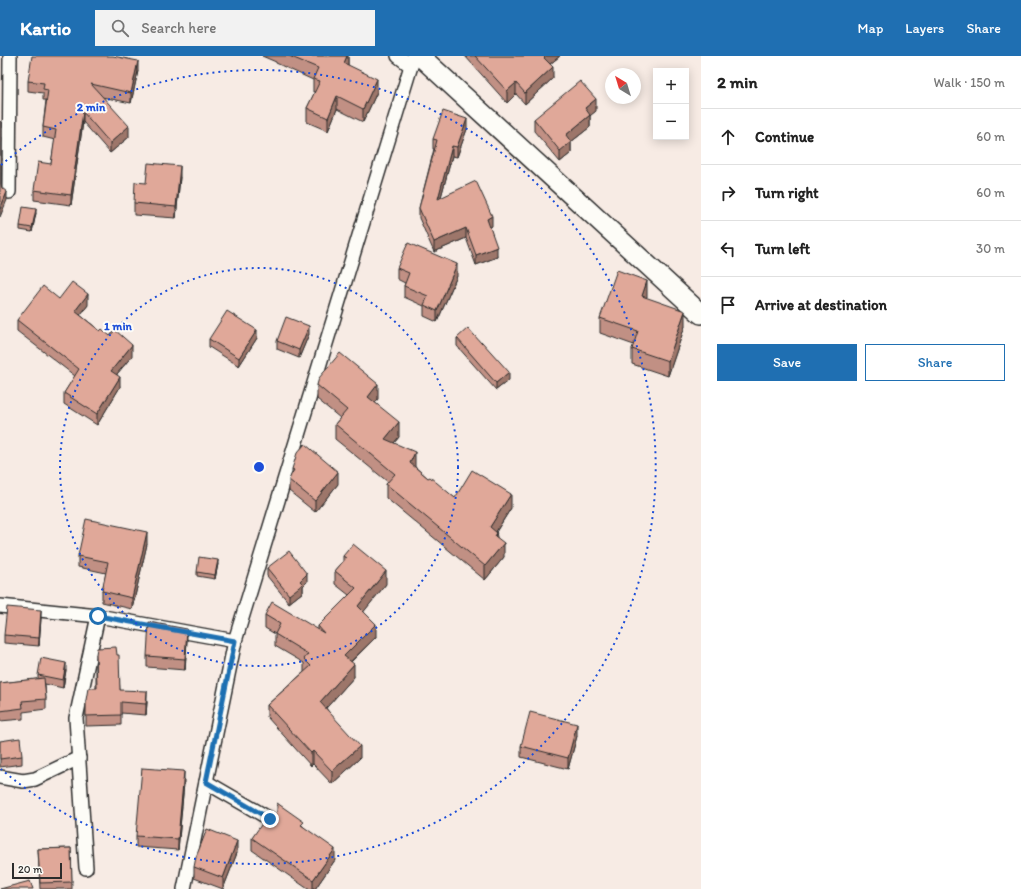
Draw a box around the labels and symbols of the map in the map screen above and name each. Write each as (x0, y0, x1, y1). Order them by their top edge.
north arrow (605, 68, 641, 104)
text: 2 min (77, 100, 106, 114)
text: 1 min (104, 319, 133, 333)
centre of rings (252, 460, 266, 474)
route start (89, 607, 107, 625)
route end (261, 810, 279, 828)
scale bar (12, 861, 62, 880)

